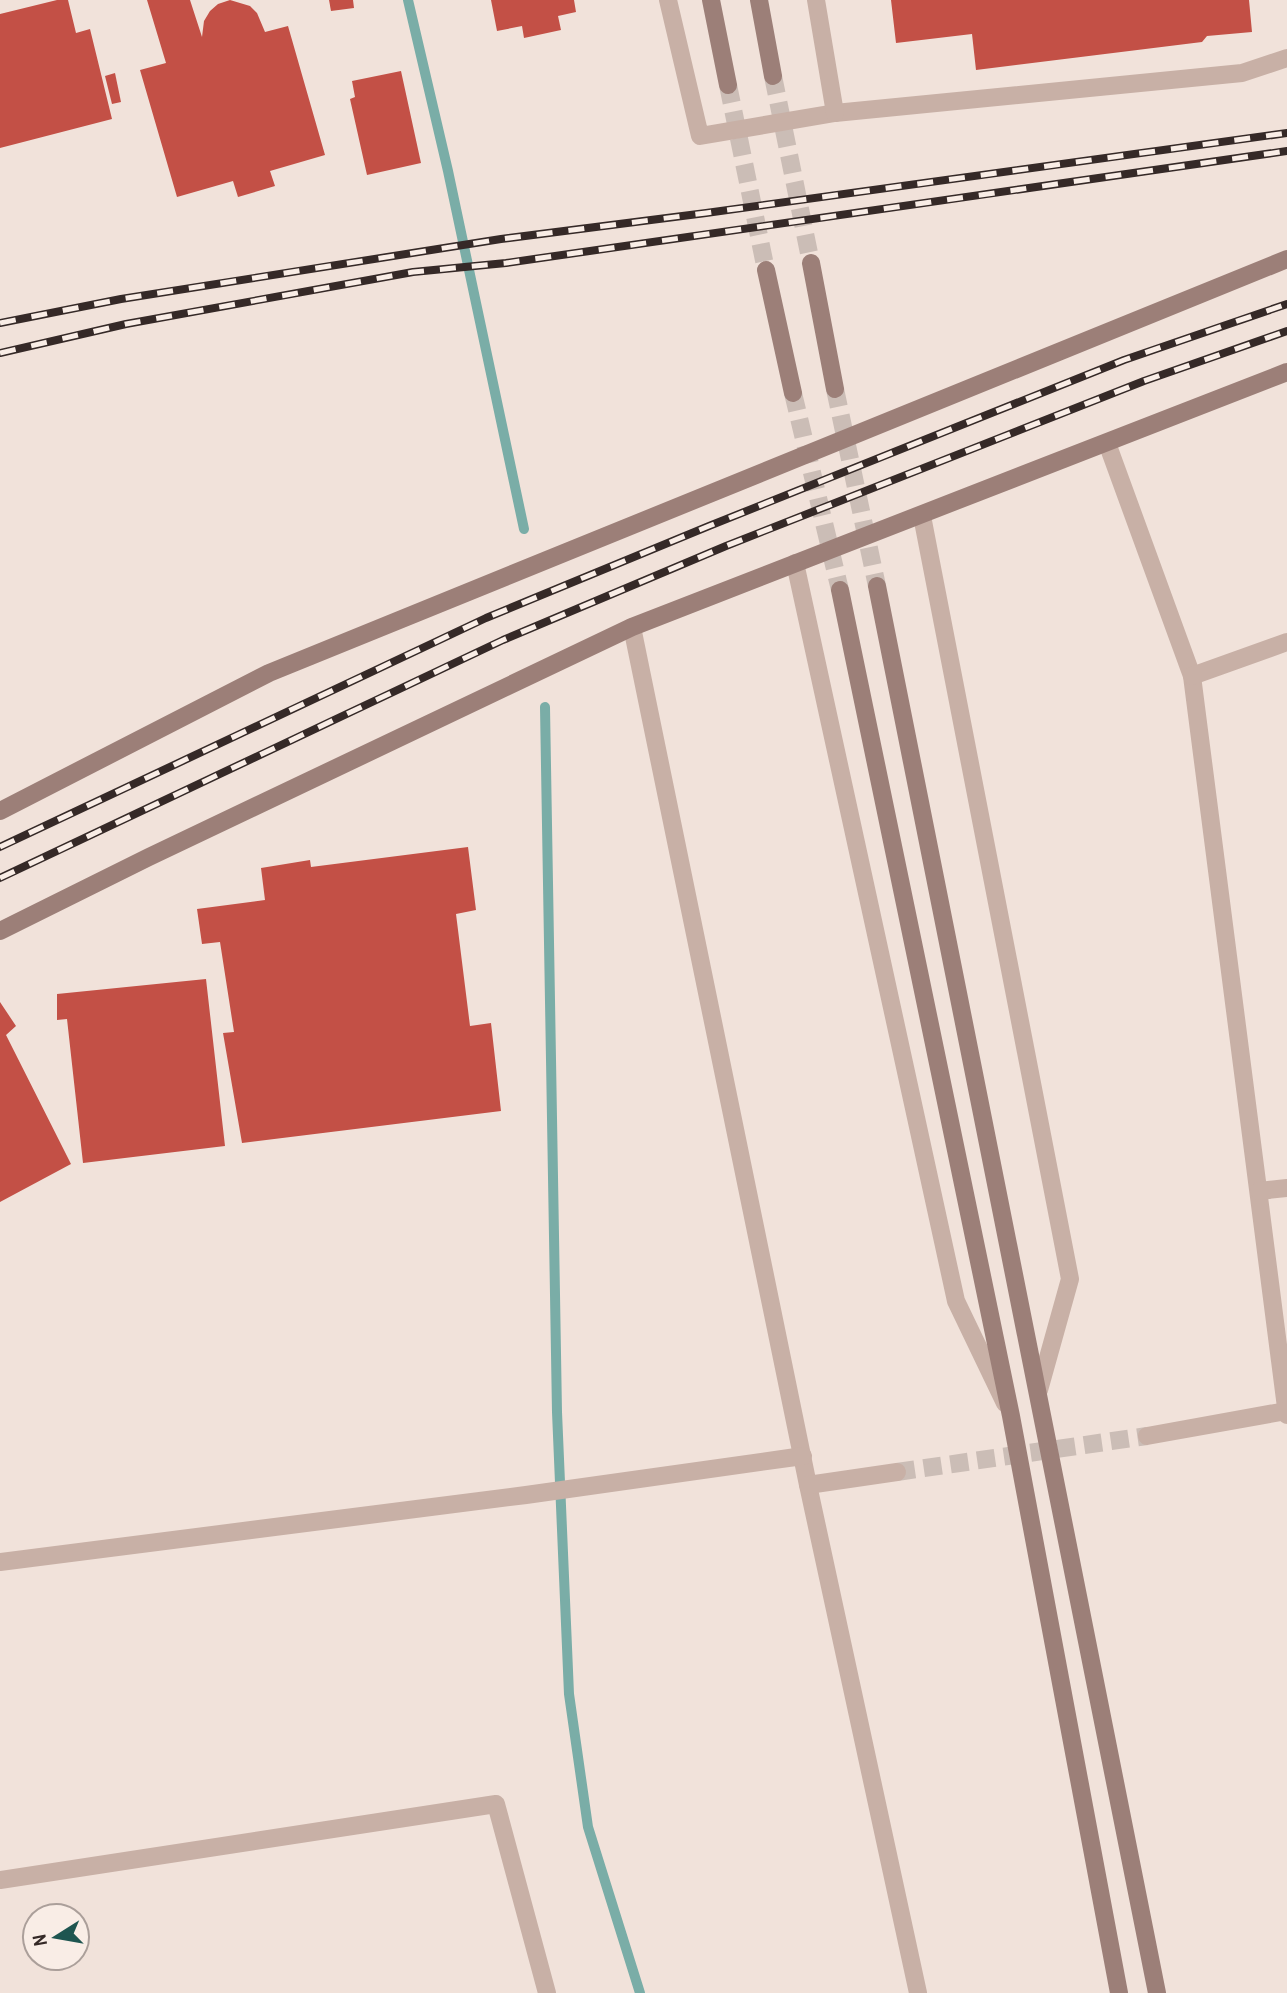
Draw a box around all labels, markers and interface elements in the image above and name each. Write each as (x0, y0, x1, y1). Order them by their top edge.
north arrow (21, 1902, 91, 1972)
text: N (25, 1932, 53, 1948)

